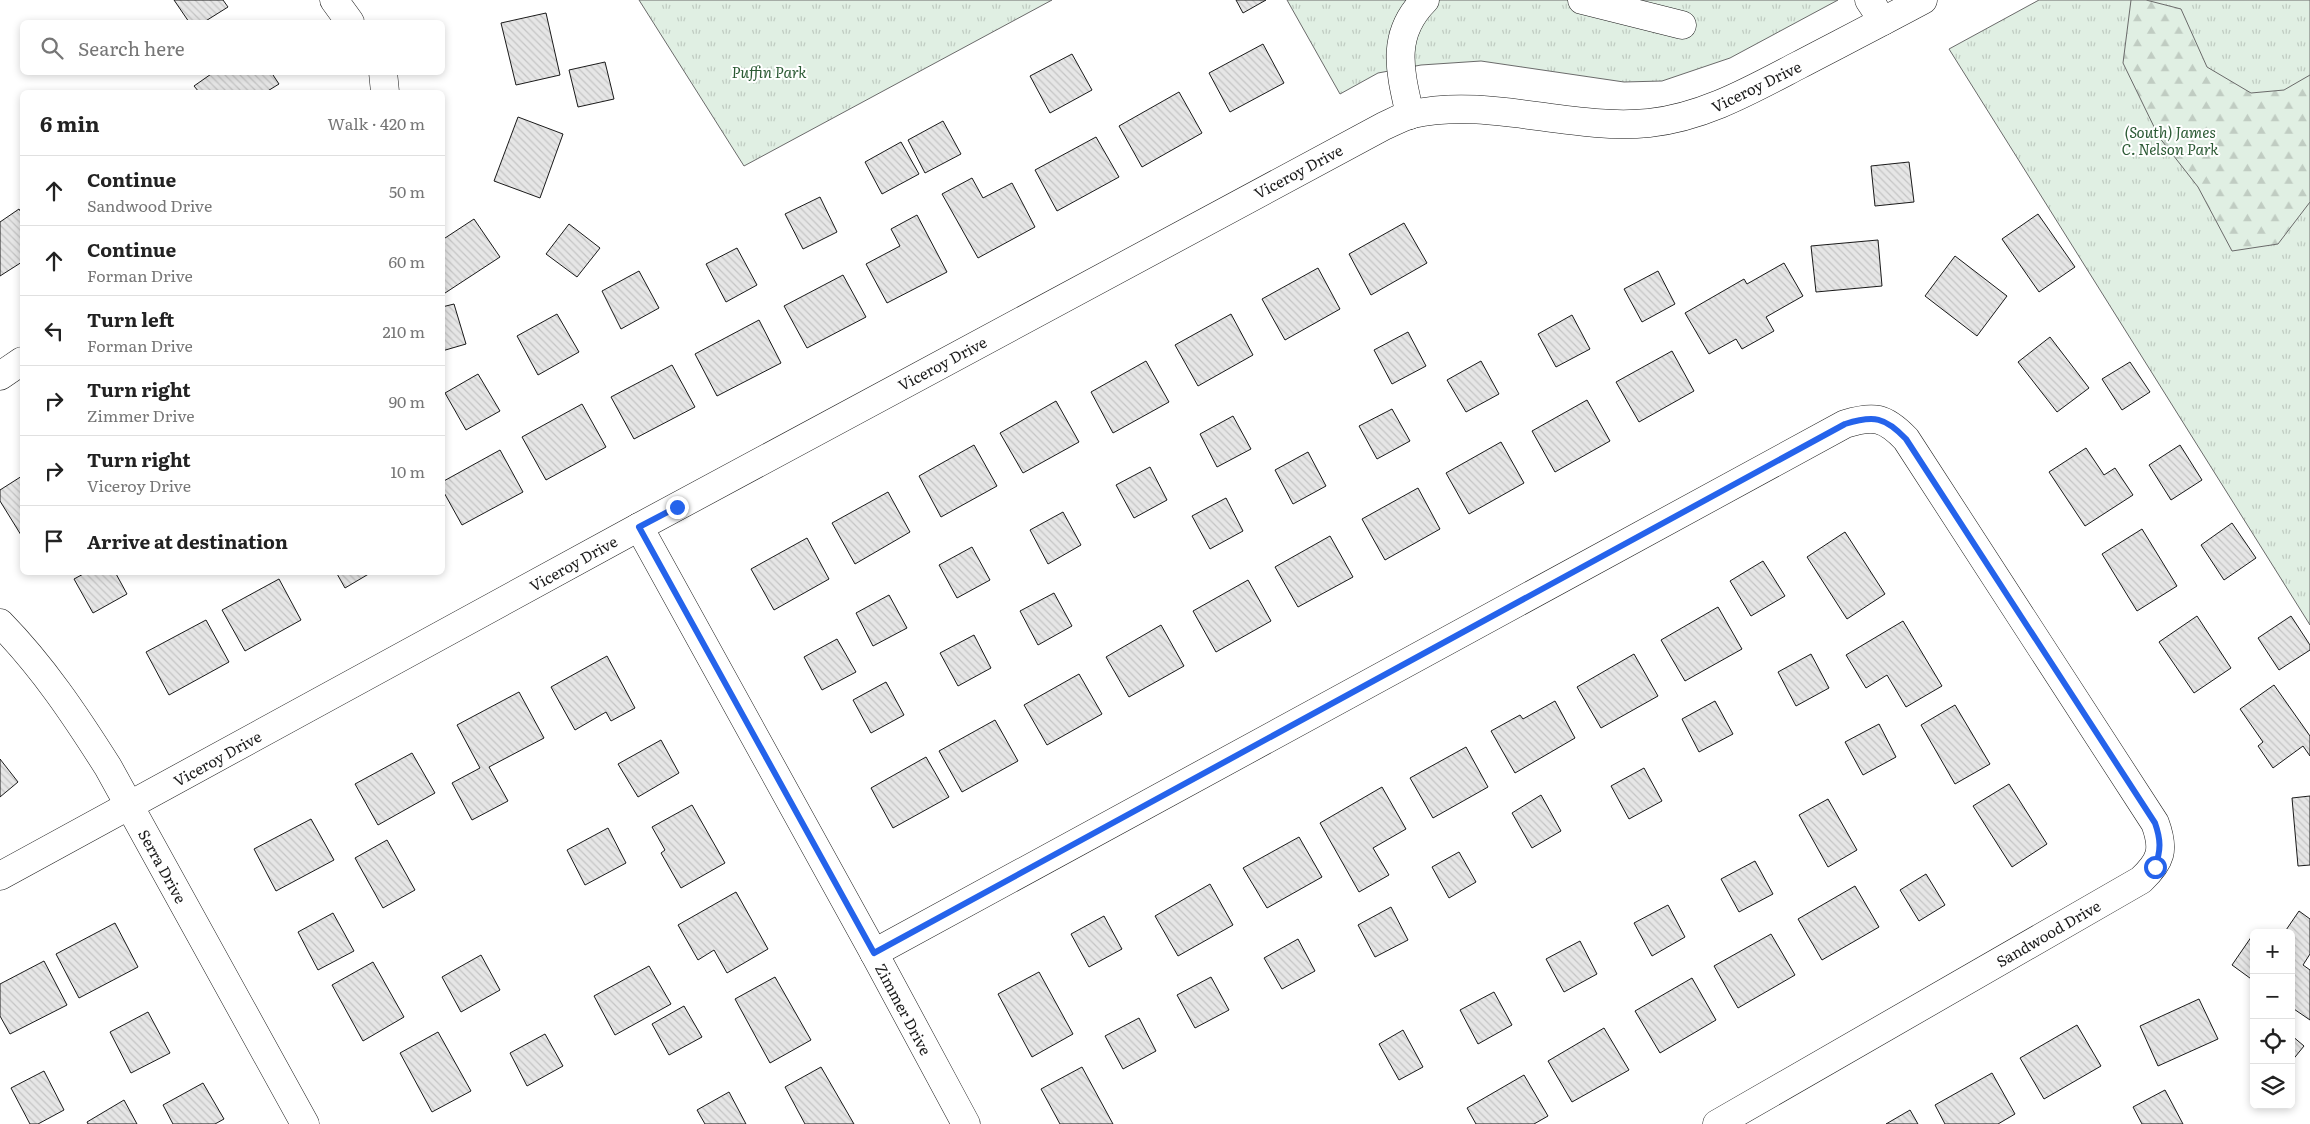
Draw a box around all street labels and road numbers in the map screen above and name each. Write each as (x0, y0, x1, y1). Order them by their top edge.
street label: Viceroy Drive (1707, 54, 1805, 118)
street label: Viceroy Drive (1250, 138, 1347, 204)
street label: Viceroy Drive (894, 330, 991, 396)
street label: Viceroy Drive (525, 529, 621, 597)
street label: Viceroy Drive (169, 724, 265, 792)
street label: Serra Drive (133, 825, 193, 907)
street label: Sandwood Drive (1991, 894, 2105, 972)
street label: Zimmer Drive (870, 959, 938, 1059)

